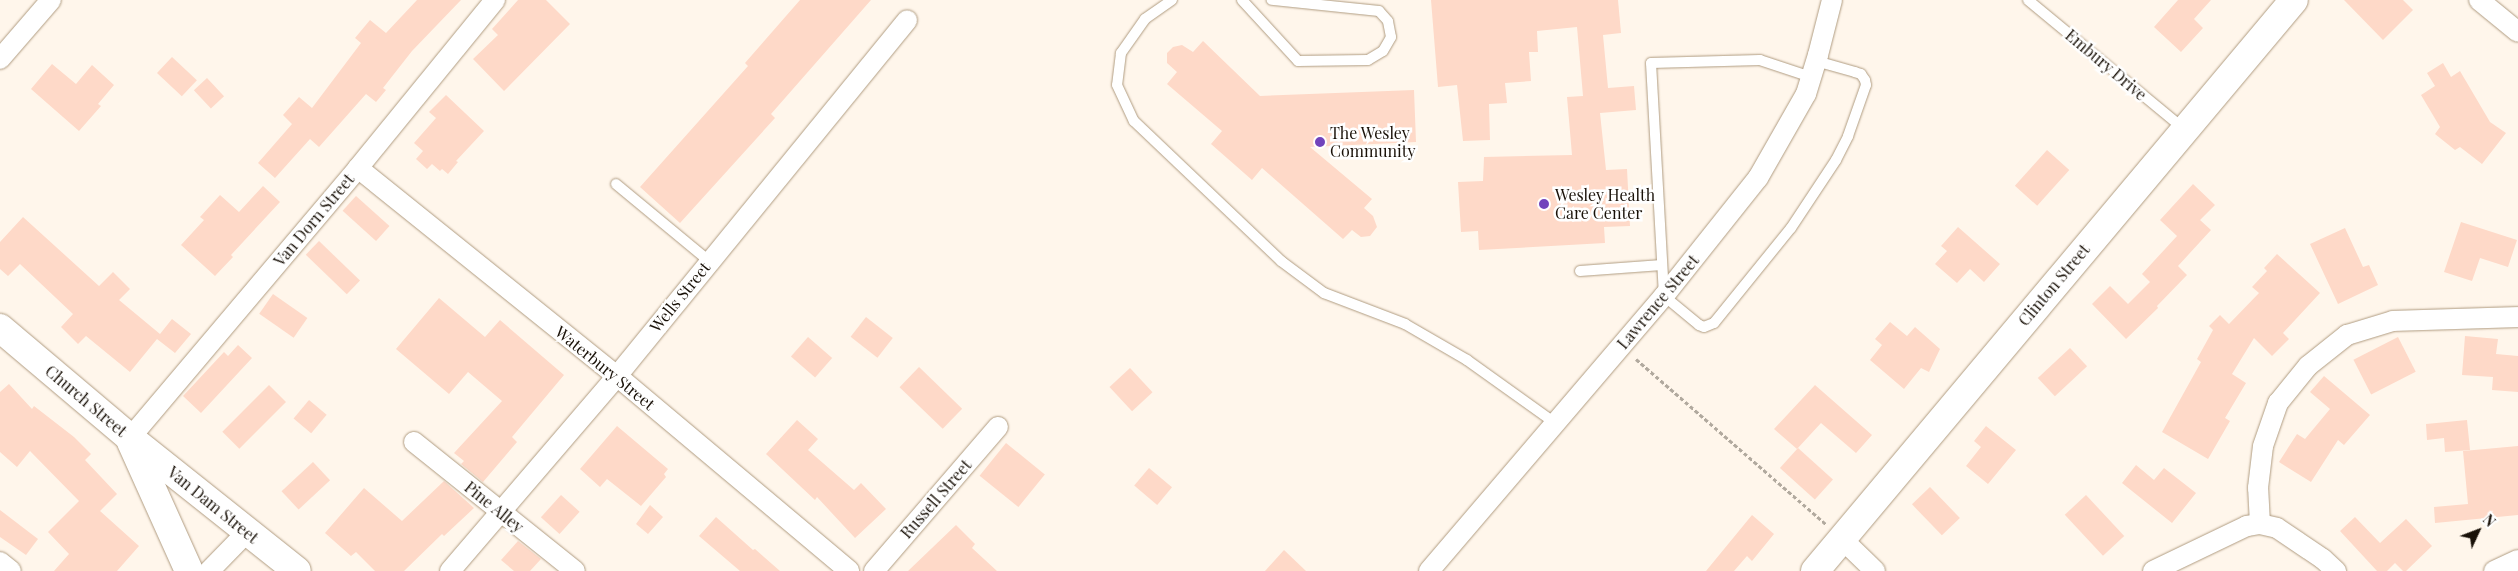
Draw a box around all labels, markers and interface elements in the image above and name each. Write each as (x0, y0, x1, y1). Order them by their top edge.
street label: Embury Drive (2061, 25, 2151, 105)
place label: The Wesley Community (1330, 123, 1415, 161)
marker: The Wesley Community (1314, 136, 1326, 148)
street label: Van Dorn Street (270, 170, 358, 270)
place label: Wesley Health Care Center (1555, 185, 1656, 223)
marker: Wesley Health Care Center (1537, 197, 1551, 211)
street label: Clinton Street (2014, 240, 2094, 330)
street label: Lawrence Street (1613, 251, 1703, 353)
street label: Wells Street (646, 258, 714, 336)
street label: Waterbury Street (551, 322, 659, 414)
street label: Church Street (41, 361, 131, 441)
street label: Russell Street (897, 456, 975, 542)
street label: Van Dam Street (164, 463, 262, 547)
street label: Pine Alley (460, 477, 528, 537)
north arrow (2453, 506, 2503, 556)
text: N (2479, 510, 2500, 531)

